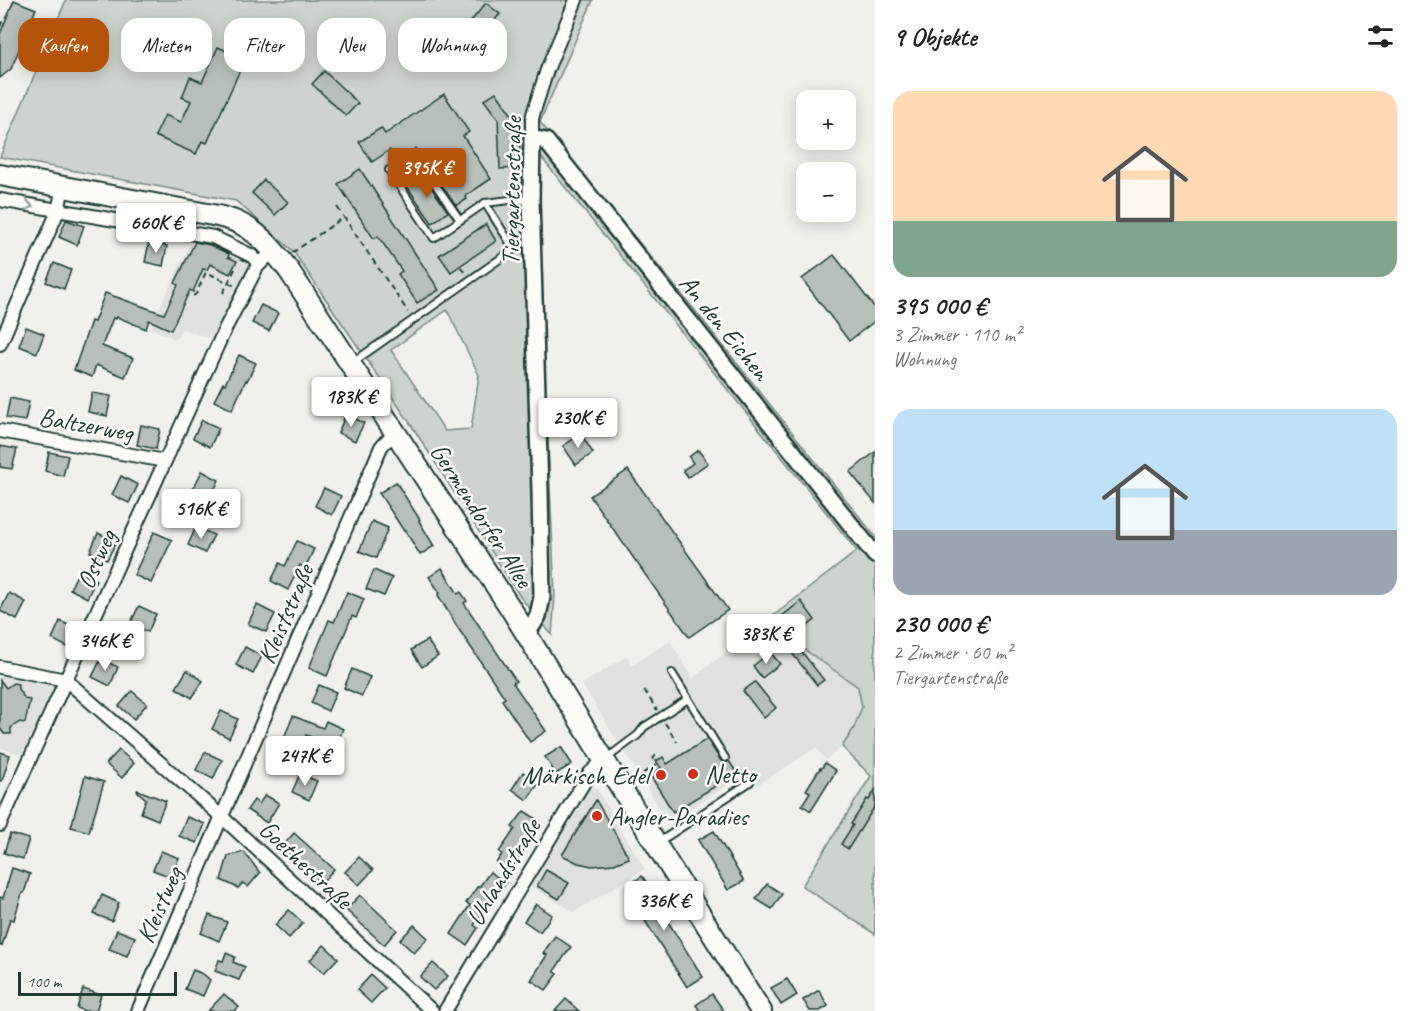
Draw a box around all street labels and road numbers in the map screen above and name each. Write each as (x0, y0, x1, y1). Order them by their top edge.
street label: Tiergartenstraße (494, 114, 529, 266)
street label: An den Eichen (672, 267, 778, 388)
street label: Baltzerweg (36, 400, 137, 449)
street label: Germendorfer Allee (423, 437, 541, 595)
street label: Ostweg (69, 523, 125, 594)
street label: Kleiststraße (250, 557, 322, 669)
street label: Uhlandstraße (459, 811, 550, 932)
street label: Goethestraße (252, 813, 361, 918)
street label: Kleistweg (129, 861, 191, 948)

